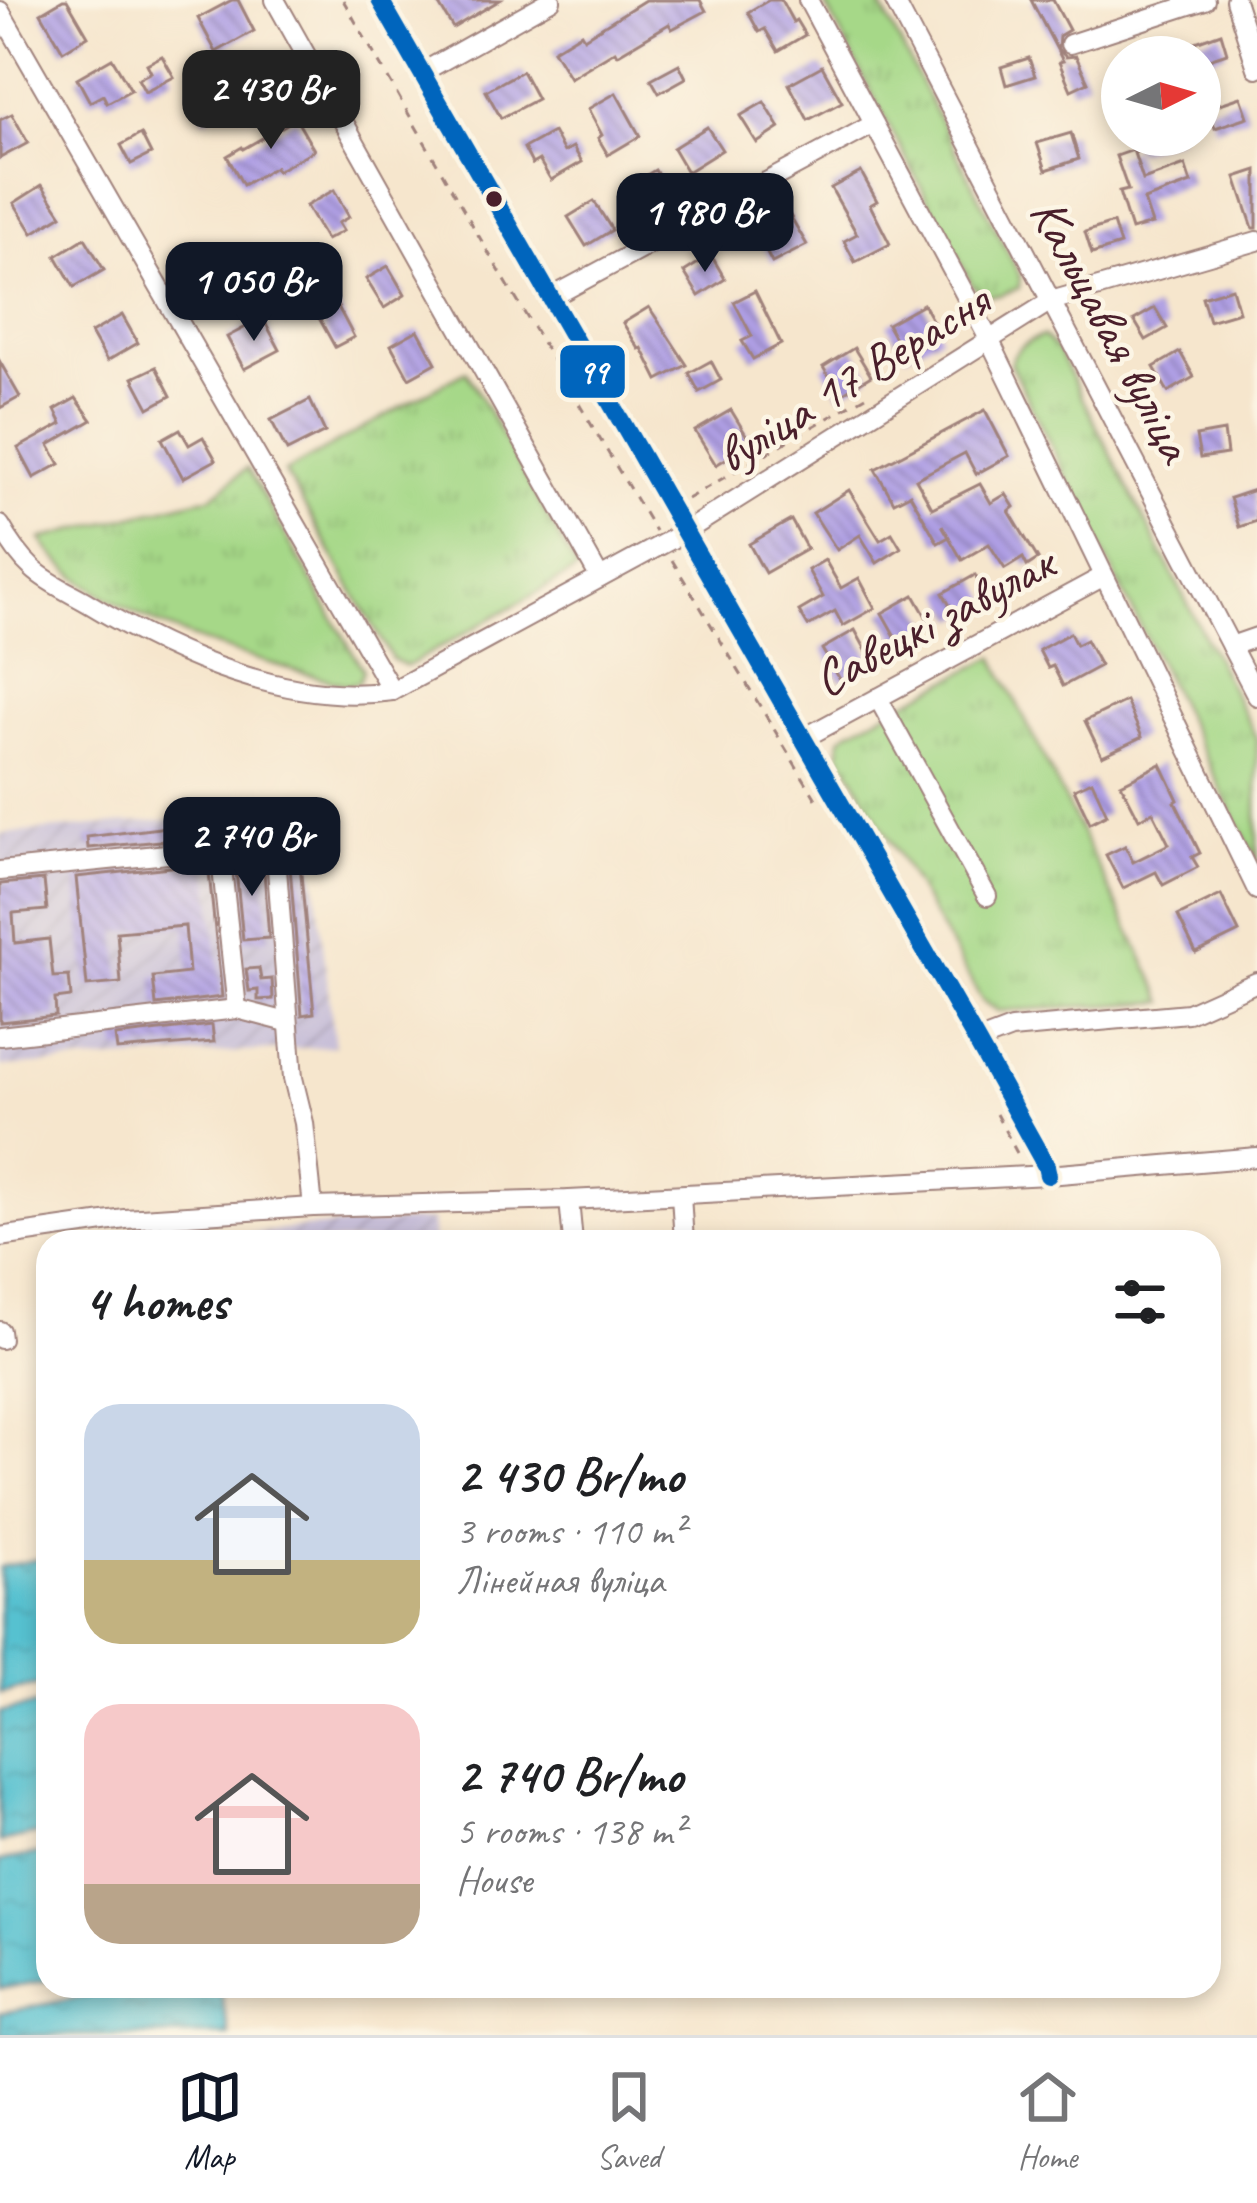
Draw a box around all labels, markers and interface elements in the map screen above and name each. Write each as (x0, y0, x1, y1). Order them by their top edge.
north arrow (1101, 36, 1221, 156)
map controls (1101, 36, 1221, 156)
pin: 2 430 Br (147, 50, 395, 152)
text: 2 430 Br (209, 64, 333, 113)
pin: 1 980 Br (581, 173, 829, 275)
text: 1 980 Br (643, 187, 767, 236)
street label: Кальцавая вуліца (1016, 187, 1210, 475)
unlabelled marker (483, 188, 505, 210)
pin: 1 050 Br (130, 242, 378, 344)
text: 1 050 Br (193, 256, 315, 305)
street label: вуліца 17 Верасня (704, 267, 1004, 487)
line badge: 99 (558, 343, 627, 400)
text: 99 (579, 351, 611, 393)
street label: Савецкі завулак (802, 529, 1068, 711)
pin: 2 740 Br (128, 797, 376, 899)
text: 2 740 Br (190, 811, 314, 860)
icon: filters (1107, 1269, 1173, 1335)
text: 4 homes (84, 1270, 228, 1334)
text: 2 430 Br/mo (456, 1443, 683, 1507)
icon: home (180, 1452, 324, 1596)
text: 3 rooms · 110 m² (456, 1507, 684, 1556)
text: Лінейная вуліца (456, 1556, 664, 1605)
text: 2 740 Br/mo (456, 1743, 683, 1807)
icon: home (180, 1752, 324, 1896)
text: 5 rooms · 138 m² (456, 1807, 684, 1856)
text: House (456, 1856, 532, 1905)
tab: Map (177, 2064, 243, 2178)
tab: Saved (596, 2064, 662, 2178)
tab: Home (1015, 2064, 1081, 2178)

